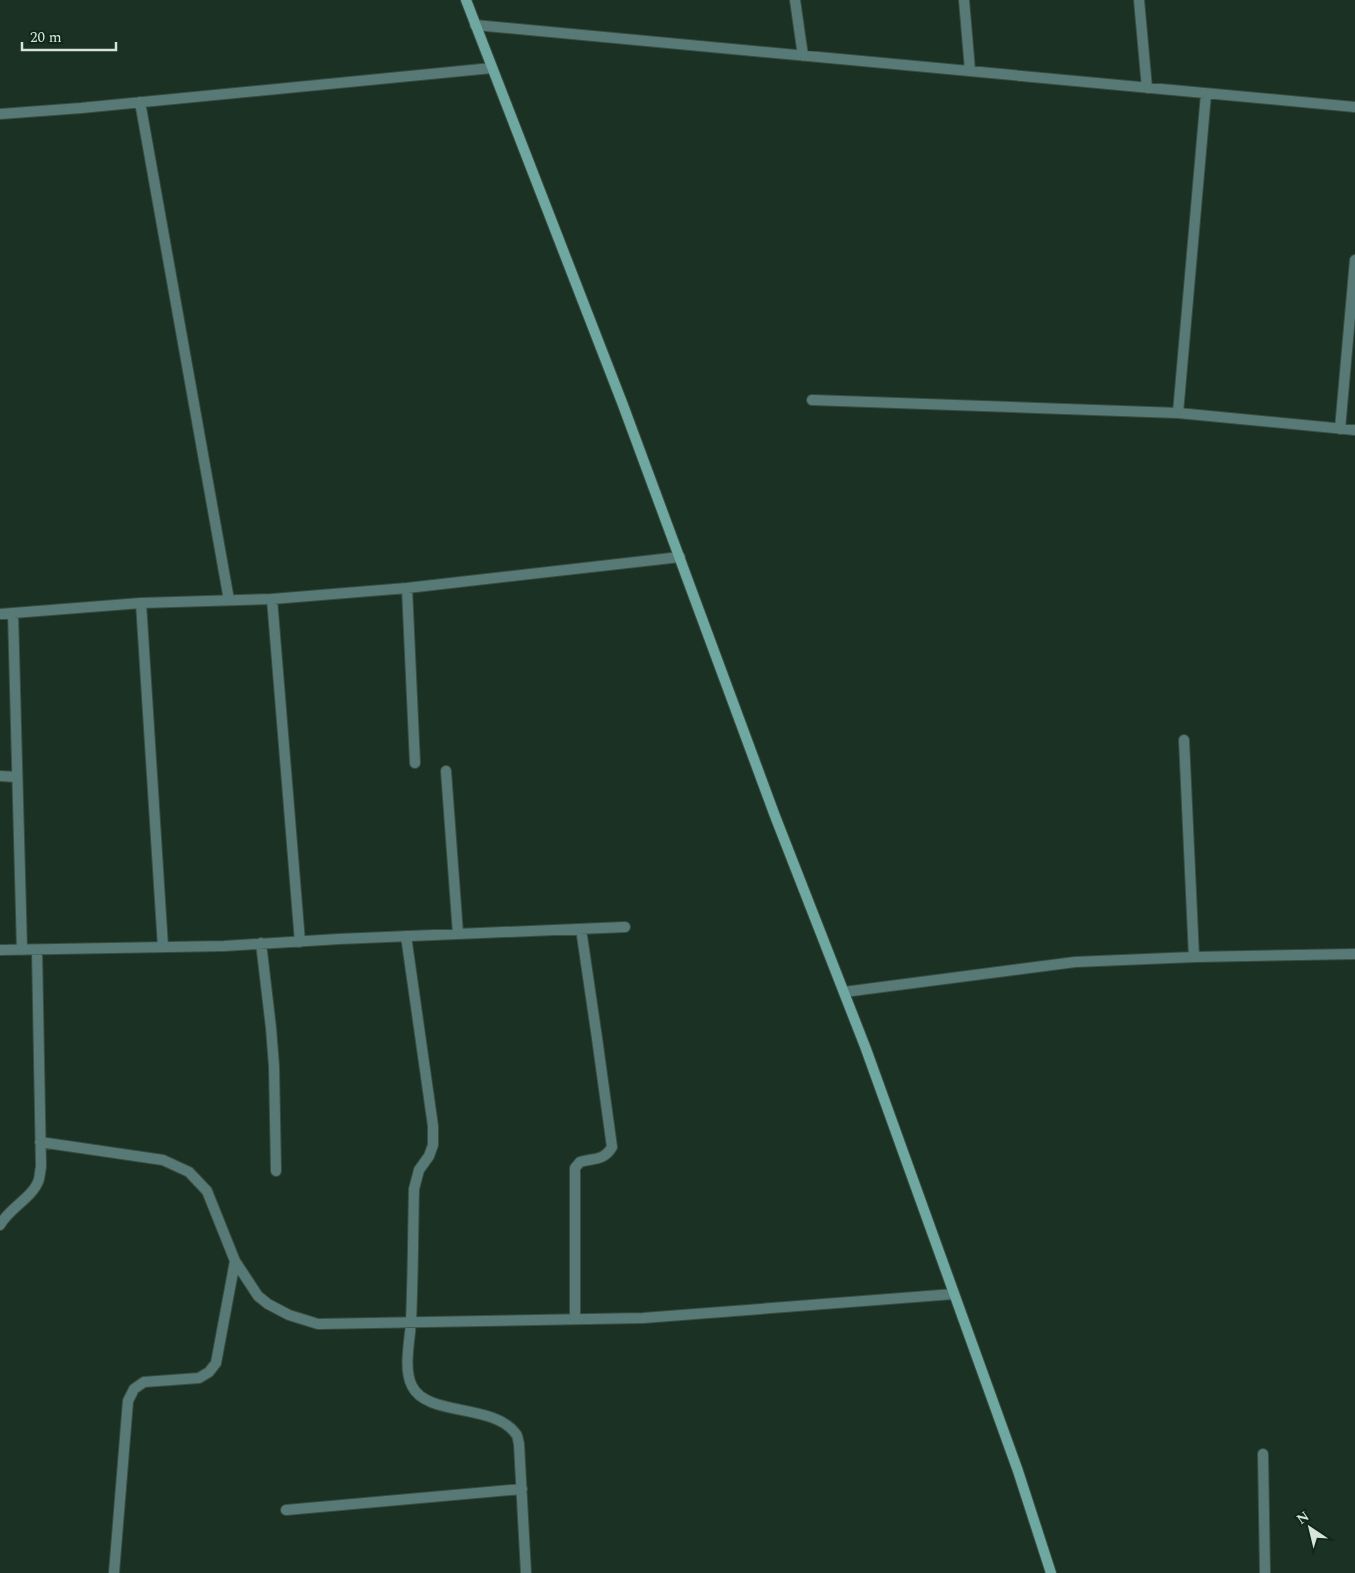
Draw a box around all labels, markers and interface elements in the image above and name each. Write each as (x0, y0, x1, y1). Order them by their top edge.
scale bar (22, 20, 116, 52)
text: 20 m (30, 26, 62, 49)
north arrow (1285, 1503, 1335, 1553)
text: N (1292, 1506, 1314, 1530)

